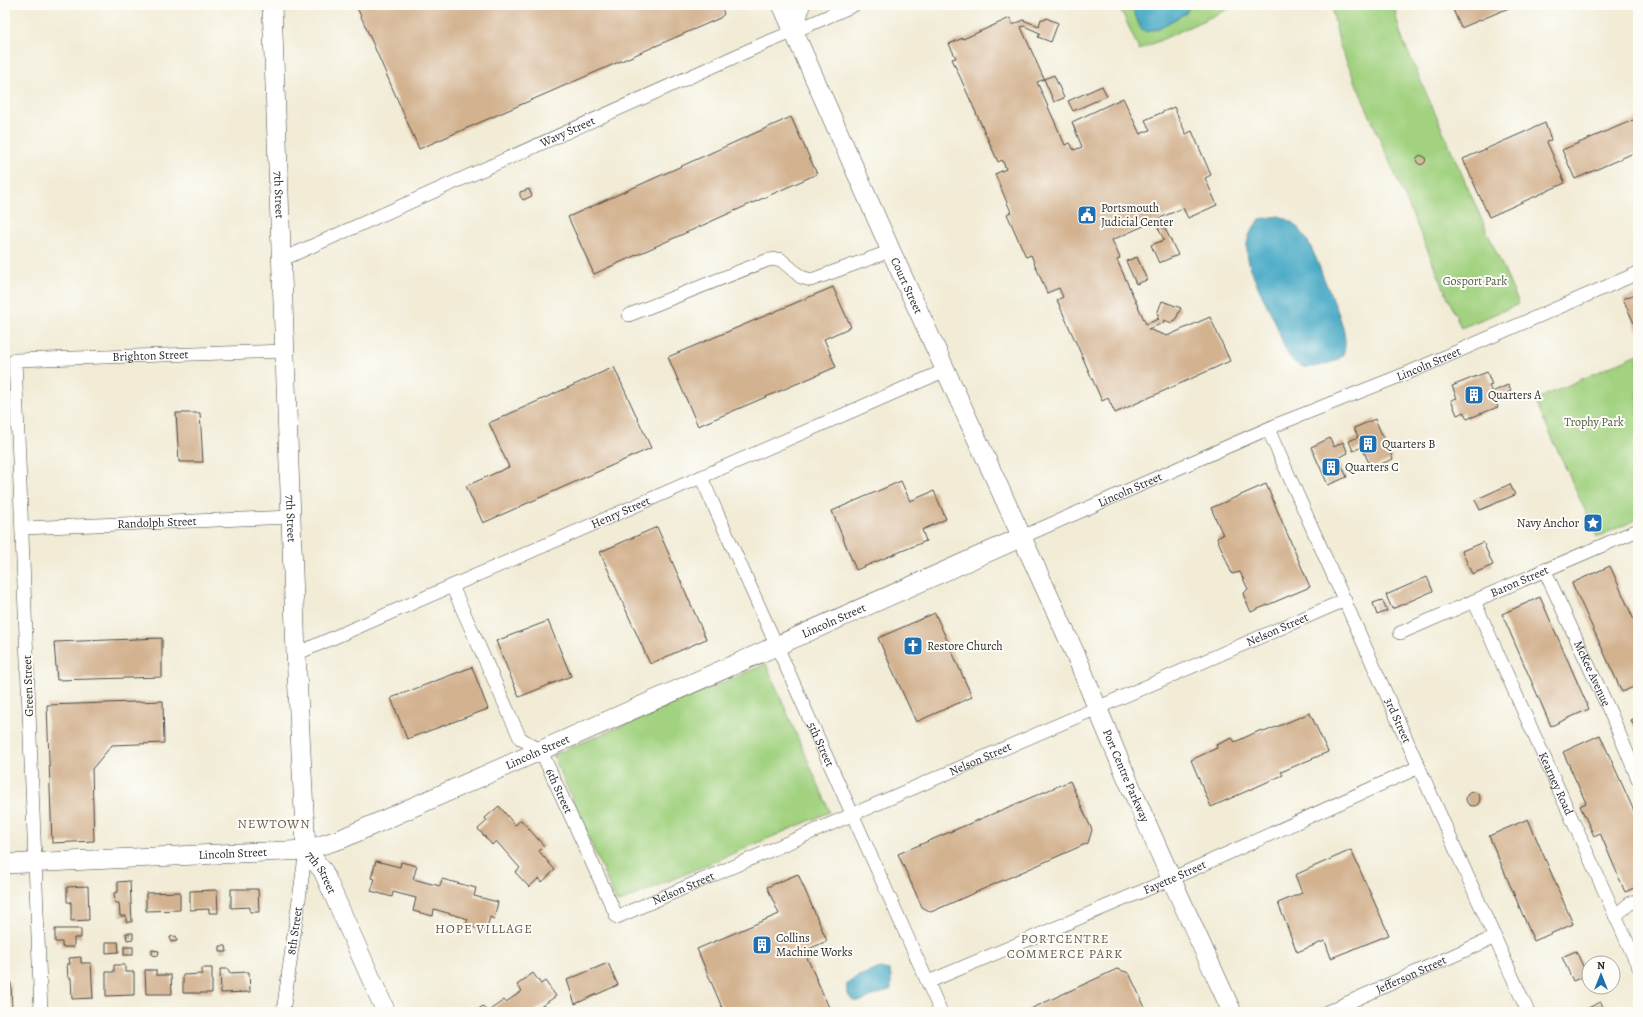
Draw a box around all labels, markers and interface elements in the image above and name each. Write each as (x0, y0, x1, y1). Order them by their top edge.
street label: Wavy Street (537, 112, 597, 151)
street label: 7th Street (270, 171, 288, 219)
place label: Portsmouth Judicial Center (1101, 200, 1174, 230)
public building icon: Portsmouth Judicial Center (1076, 204, 1098, 226)
street label: Court Street (887, 255, 927, 316)
park label: Gosport Park (1443, 273, 1507, 289)
street label: Lincoln Street (1394, 343, 1463, 385)
street label: Brighton Street (112, 346, 189, 365)
building icon: Quarters A (1463, 384, 1485, 406)
place label: Quarters A (1488, 387, 1542, 403)
park label: Trophy Park (1564, 414, 1624, 430)
building icon: Quarters B (1357, 433, 1379, 455)
place label: Quarters B (1382, 436, 1435, 452)
building icon: Quarters C (1320, 456, 1342, 478)
place label: Quarters C (1345, 459, 1399, 475)
street label: Lincoln Street (1095, 468, 1165, 511)
street label: Henry Street (588, 492, 652, 532)
street label: 7th Street (282, 495, 300, 543)
place icon: Navy Anchor (1582, 512, 1604, 534)
street label: Randolph Street (117, 513, 197, 532)
place label: Navy Anchor (1517, 515, 1579, 531)
street label: Baron Street (1488, 562, 1551, 601)
street label: Lincoln Street (799, 599, 868, 642)
street label: Nelson Street (1244, 609, 1311, 650)
church icon: Restore Church (902, 635, 924, 657)
place label: Restore Church (927, 638, 1003, 654)
street label: McKee Avenue (1570, 638, 1614, 709)
street label: Green Street (19, 655, 37, 717)
street label: 3rd Street (1381, 695, 1415, 746)
street label: 5th Street (804, 719, 838, 769)
street label: Port Centre Parkway (1099, 727, 1153, 825)
street label: Lincoln Street (503, 731, 572, 773)
street label: Nelson Street (947, 738, 1014, 779)
street label: Kearney Road (1535, 749, 1577, 818)
street label: 6th Street (542, 766, 576, 816)
district label: NEWTOWN (237, 815, 311, 832)
street label: Lincoln Street (198, 844, 267, 863)
street label: 7th Street (302, 848, 340, 896)
street label: Fayette Street (1141, 856, 1209, 898)
street label: Nelson Street (650, 868, 717, 909)
street label: 8th Street (283, 906, 306, 956)
district label: HOPE VILLAGE (435, 920, 533, 937)
place label: Collins Machine Works (776, 930, 853, 960)
district label: PORTCENTRE COMMERCE PARK (1007, 930, 1123, 962)
building icon: Collins Machine Works (751, 934, 773, 956)
street label: Jefferson Street (1373, 952, 1449, 997)
north arrow (1581, 955, 1621, 995)
text: N (1597, 958, 1605, 973)

